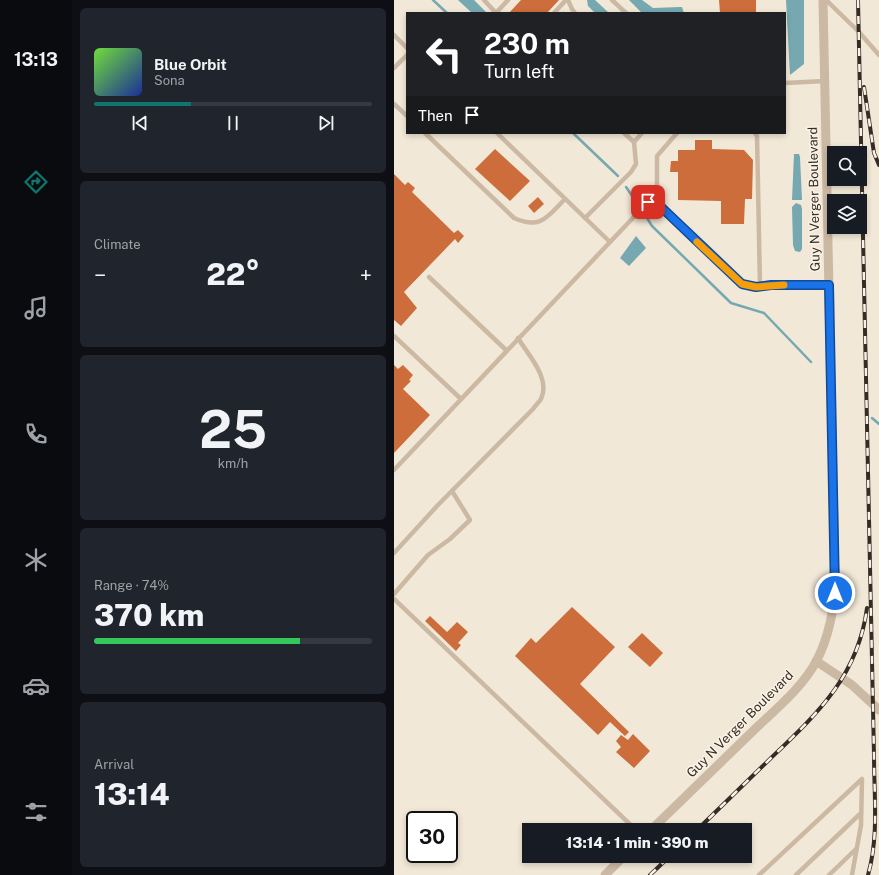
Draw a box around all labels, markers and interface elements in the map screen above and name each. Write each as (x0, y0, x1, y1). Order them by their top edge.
text: 230 m (484, 27, 570, 60)
icon: left (418, 28, 470, 80)
text: 13:13 (14, 49, 58, 70)
text: Blue Orbit (154, 56, 227, 73)
text: Turn left (484, 61, 554, 82)
text: Sona (154, 73, 185, 88)
icon: arrive (461, 104, 483, 126)
text: Then (418, 107, 453, 124)
icon: previous (129, 112, 151, 134)
icon: pause (222, 112, 244, 134)
icon: next (315, 112, 337, 134)
street label: Guy N Verger Boulevard (805, 127, 823, 271)
map controls (827, 146, 867, 234)
button: search (827, 146, 867, 186)
icon: directions (22, 168, 50, 196)
pin (631, 185, 665, 219)
icon: arrive (637, 191, 659, 213)
button: layers (827, 194, 867, 234)
text: Climate (94, 237, 141, 252)
text: 22° (206, 256, 260, 292)
text: − (94, 262, 106, 288)
text: + (360, 262, 372, 288)
icon: music (22, 294, 50, 322)
text: 25 (199, 399, 267, 460)
icon: phone (22, 420, 50, 448)
text: km/h (218, 456, 248, 471)
icon: climate (22, 546, 50, 574)
position arrow (814, 572, 856, 614)
text: Range · 74% (94, 578, 169, 593)
text: 370 km (94, 597, 204, 633)
street label: Guy N Verger Boulevard (684, 668, 796, 780)
icon: car (22, 672, 50, 700)
text: Arrival (94, 757, 134, 772)
text: 13:14 (94, 776, 169, 812)
icon: filters (22, 798, 50, 826)
speed limit sign: 30 (406, 811, 458, 863)
text: 13:14 · 1 min · 390 m (566, 834, 708, 851)

